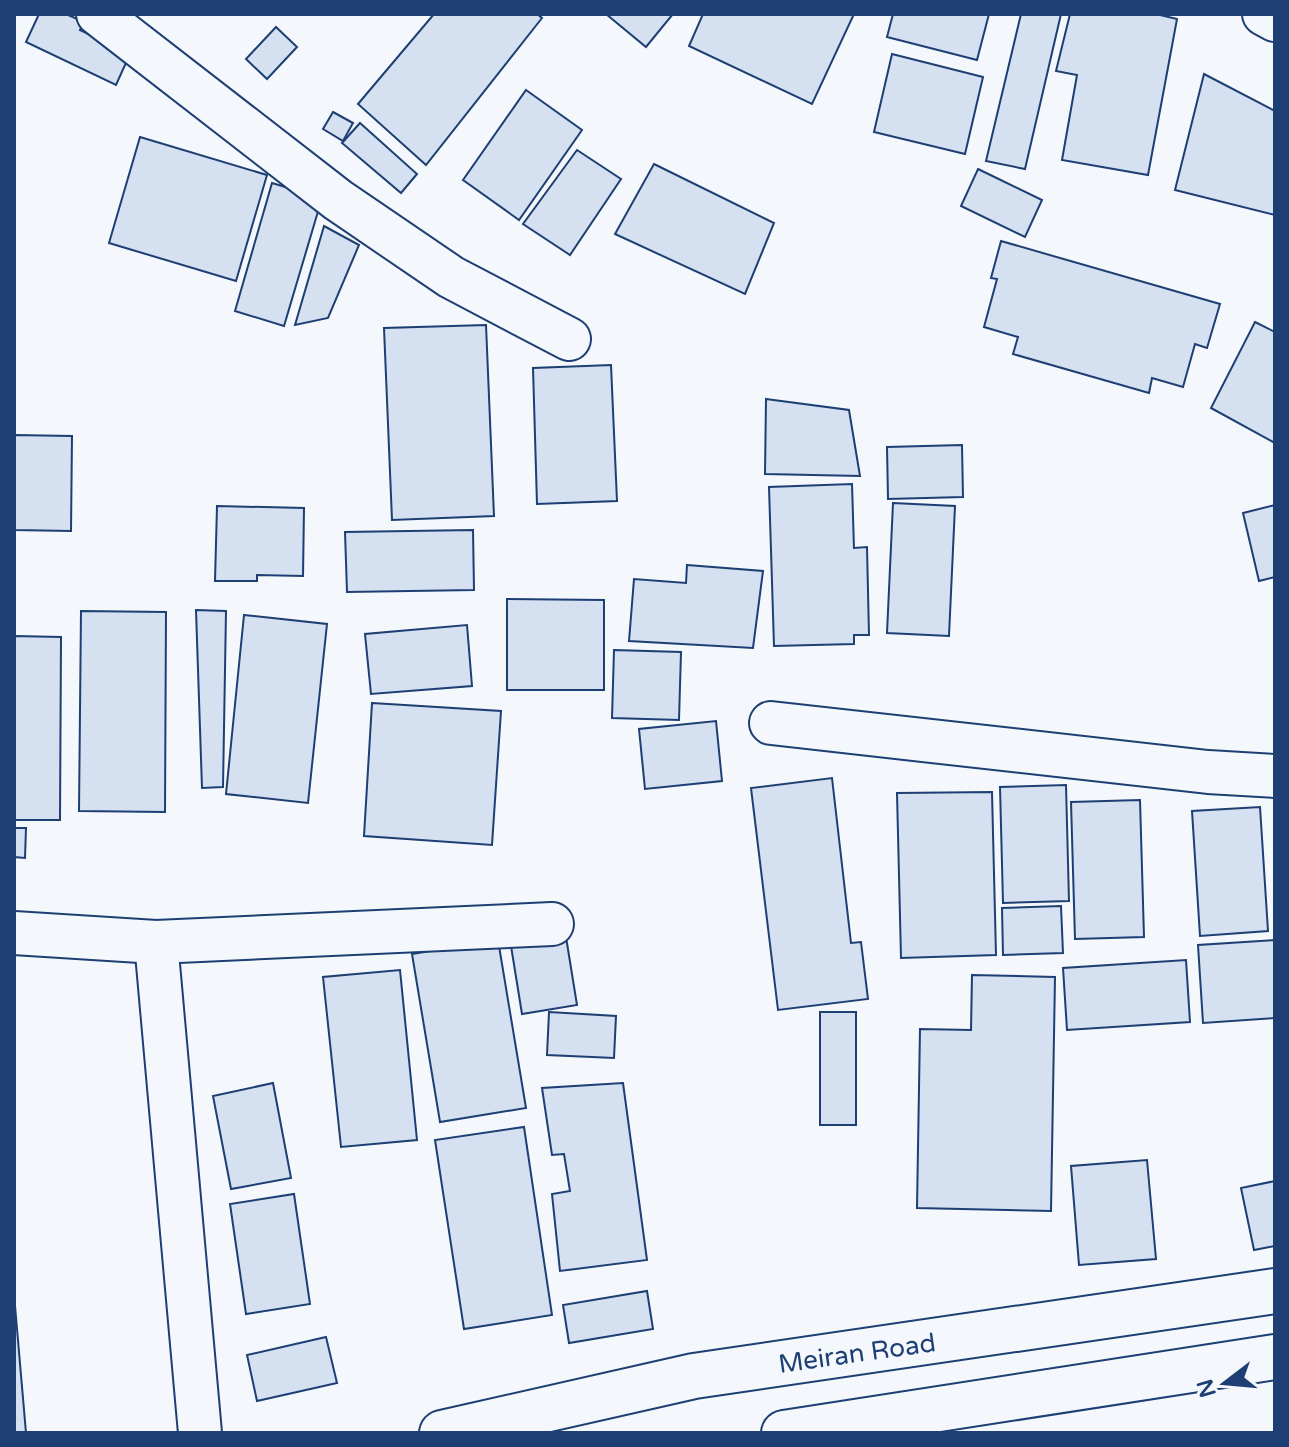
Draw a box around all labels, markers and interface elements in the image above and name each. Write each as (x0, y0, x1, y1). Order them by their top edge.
street label: Meiran Road (776, 1327, 938, 1380)
north arrow (1185, 1343, 1265, 1423)
text: N (1192, 1376, 1222, 1400)

